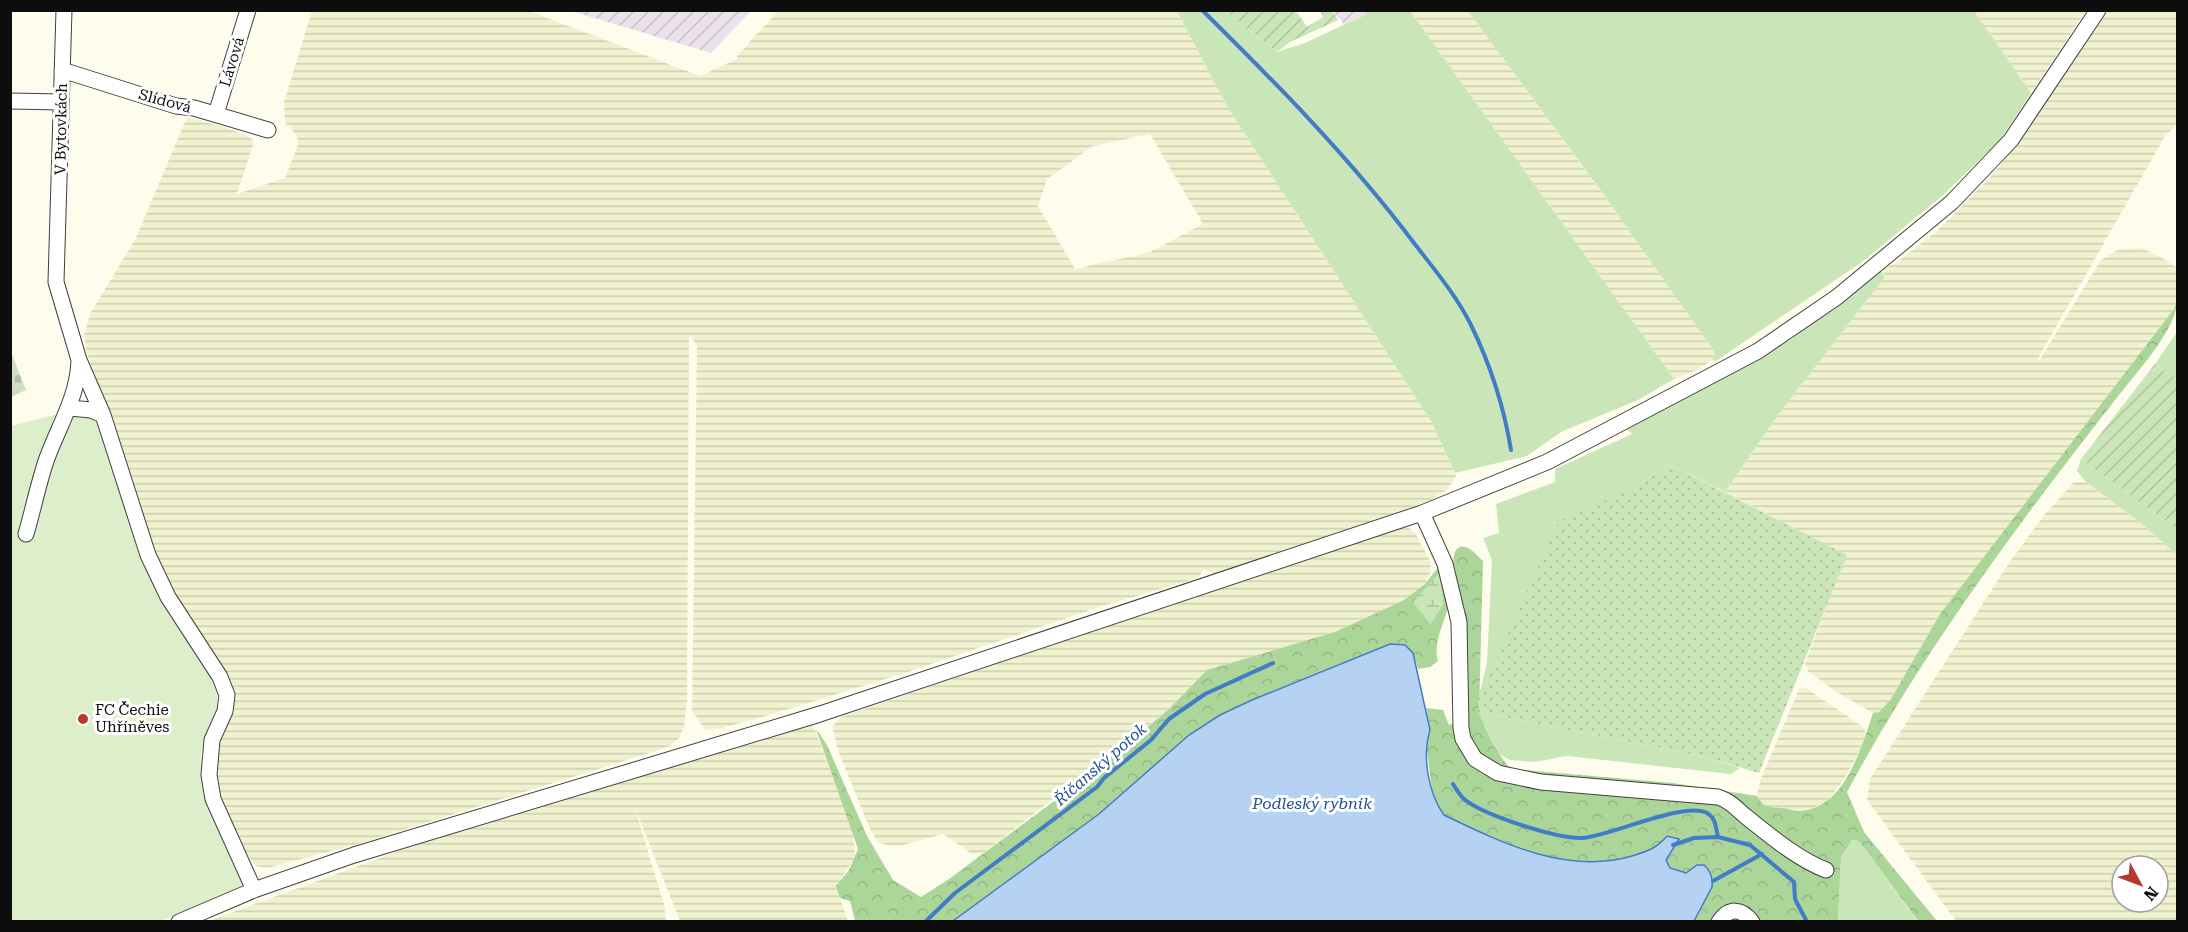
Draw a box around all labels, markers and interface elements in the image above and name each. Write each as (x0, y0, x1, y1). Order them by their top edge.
street label: Lávová (216, 35, 248, 89)
street label: V Bytovkách (51, 83, 71, 175)
street label: Slídová (137, 85, 193, 117)
place label: FC Čechie Uhříněves (95, 701, 169, 736)
marker: FC Čechie Uhříněves (76, 712, 90, 726)
water label: Říčanský potok (1050, 719, 1150, 810)
water label: Podleský rybník (1251, 794, 1372, 813)
north arrow (2110, 854, 2170, 914)
text: N (2140, 883, 2162, 904)

